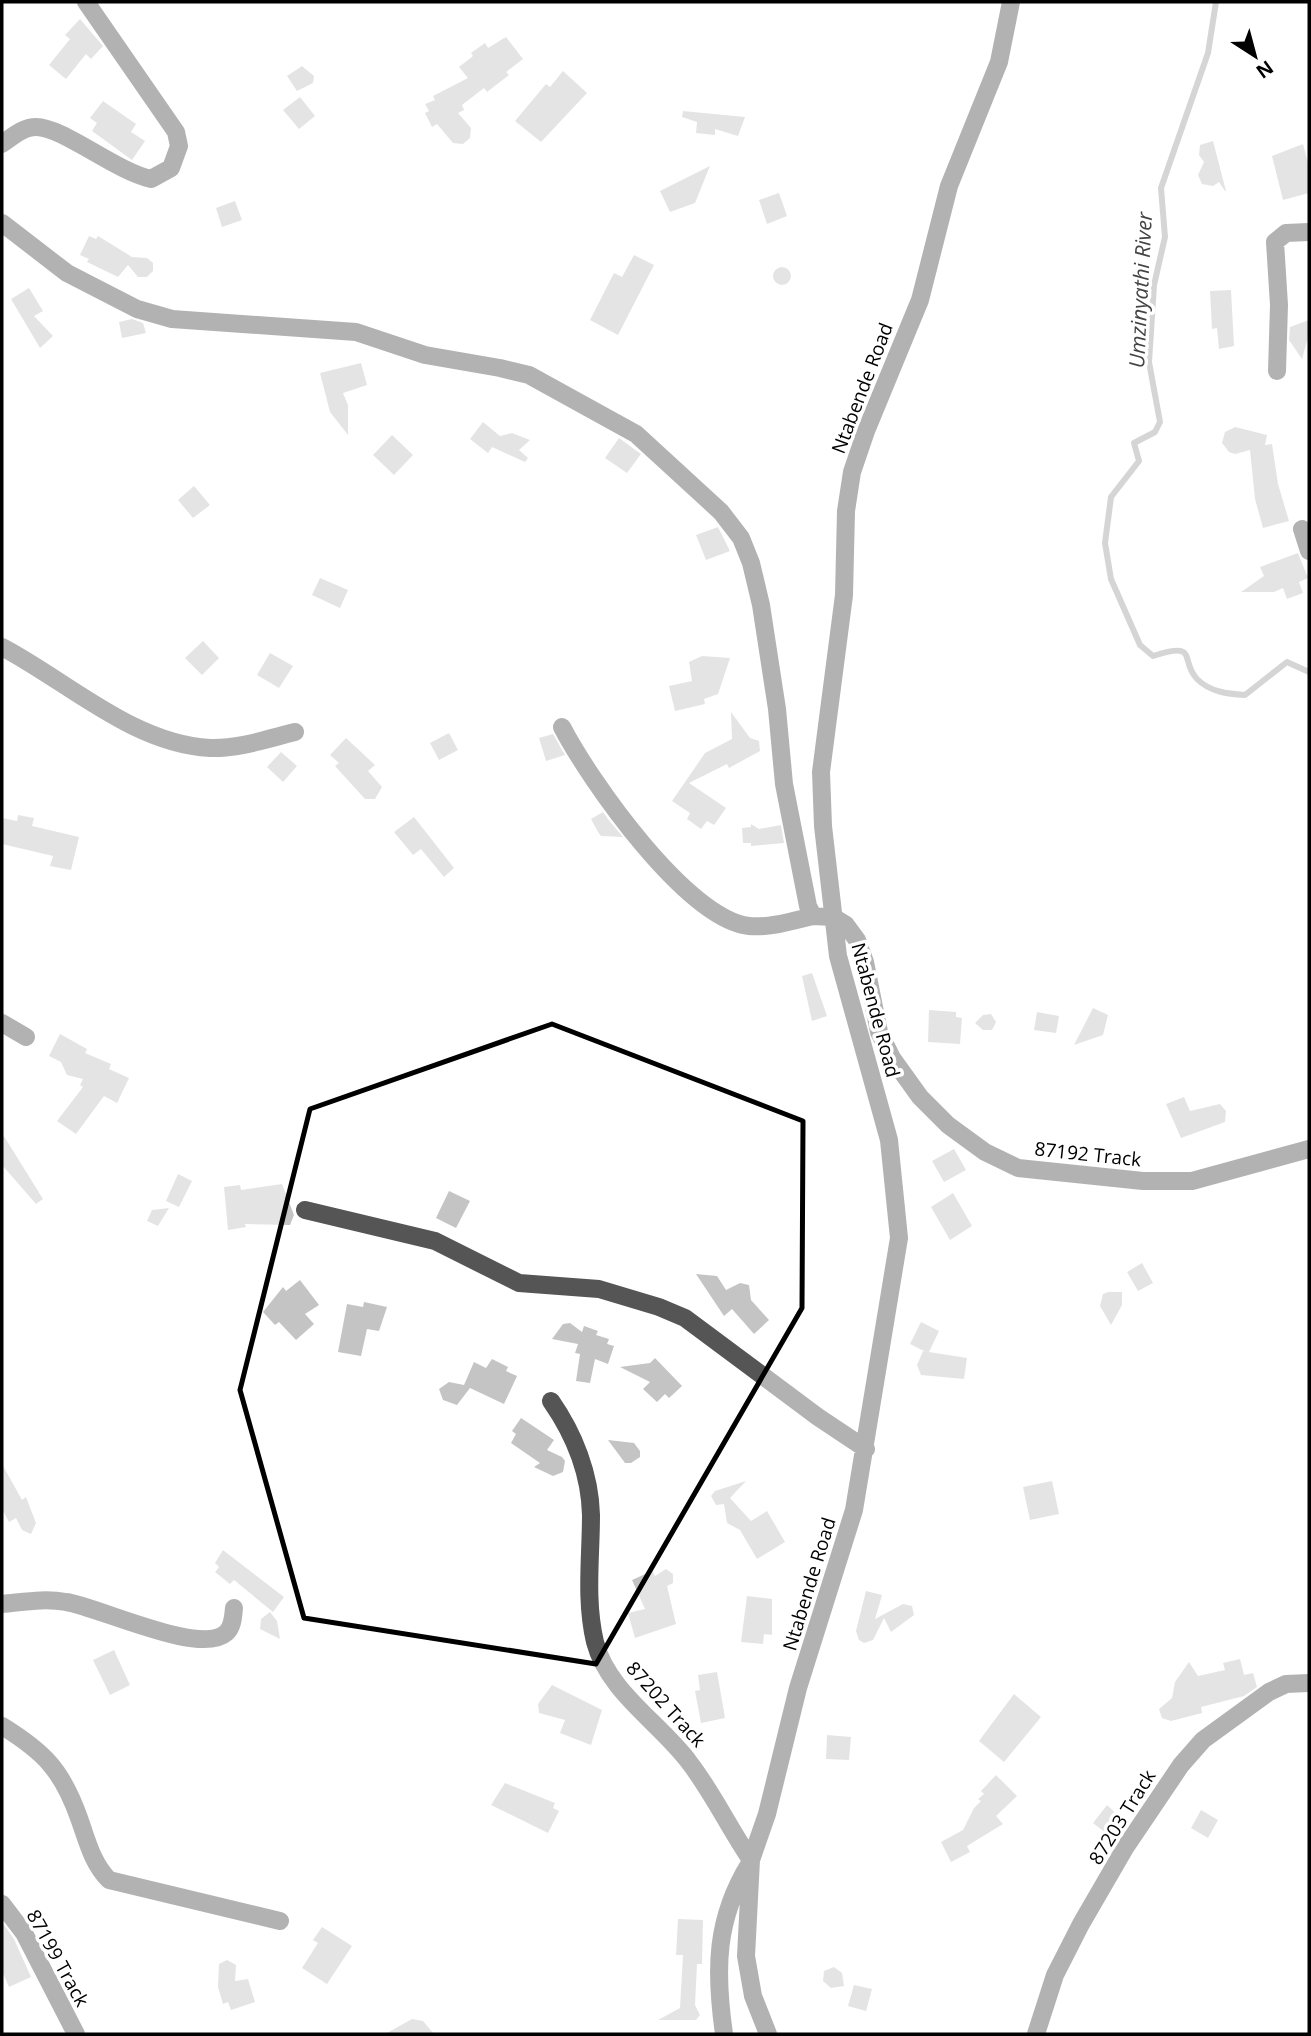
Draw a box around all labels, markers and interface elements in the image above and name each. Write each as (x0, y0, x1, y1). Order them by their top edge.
north arrow (1220, 21, 1290, 91)
text: N (1251, 55, 1279, 85)
water label: Umzinyathi River (1122, 211, 1158, 369)
street label: Ntabende Road (825, 319, 899, 457)
street label: Ntabende Road (846, 940, 906, 1080)
street label: 87192 Track (1033, 1135, 1143, 1173)
street label: Ntabende Road (776, 1514, 842, 1654)
street label: 87202 Track (620, 1655, 712, 1753)
street label: 87203 Track (1083, 1765, 1161, 1869)
street label: 87199 Track (21, 1905, 95, 2011)

